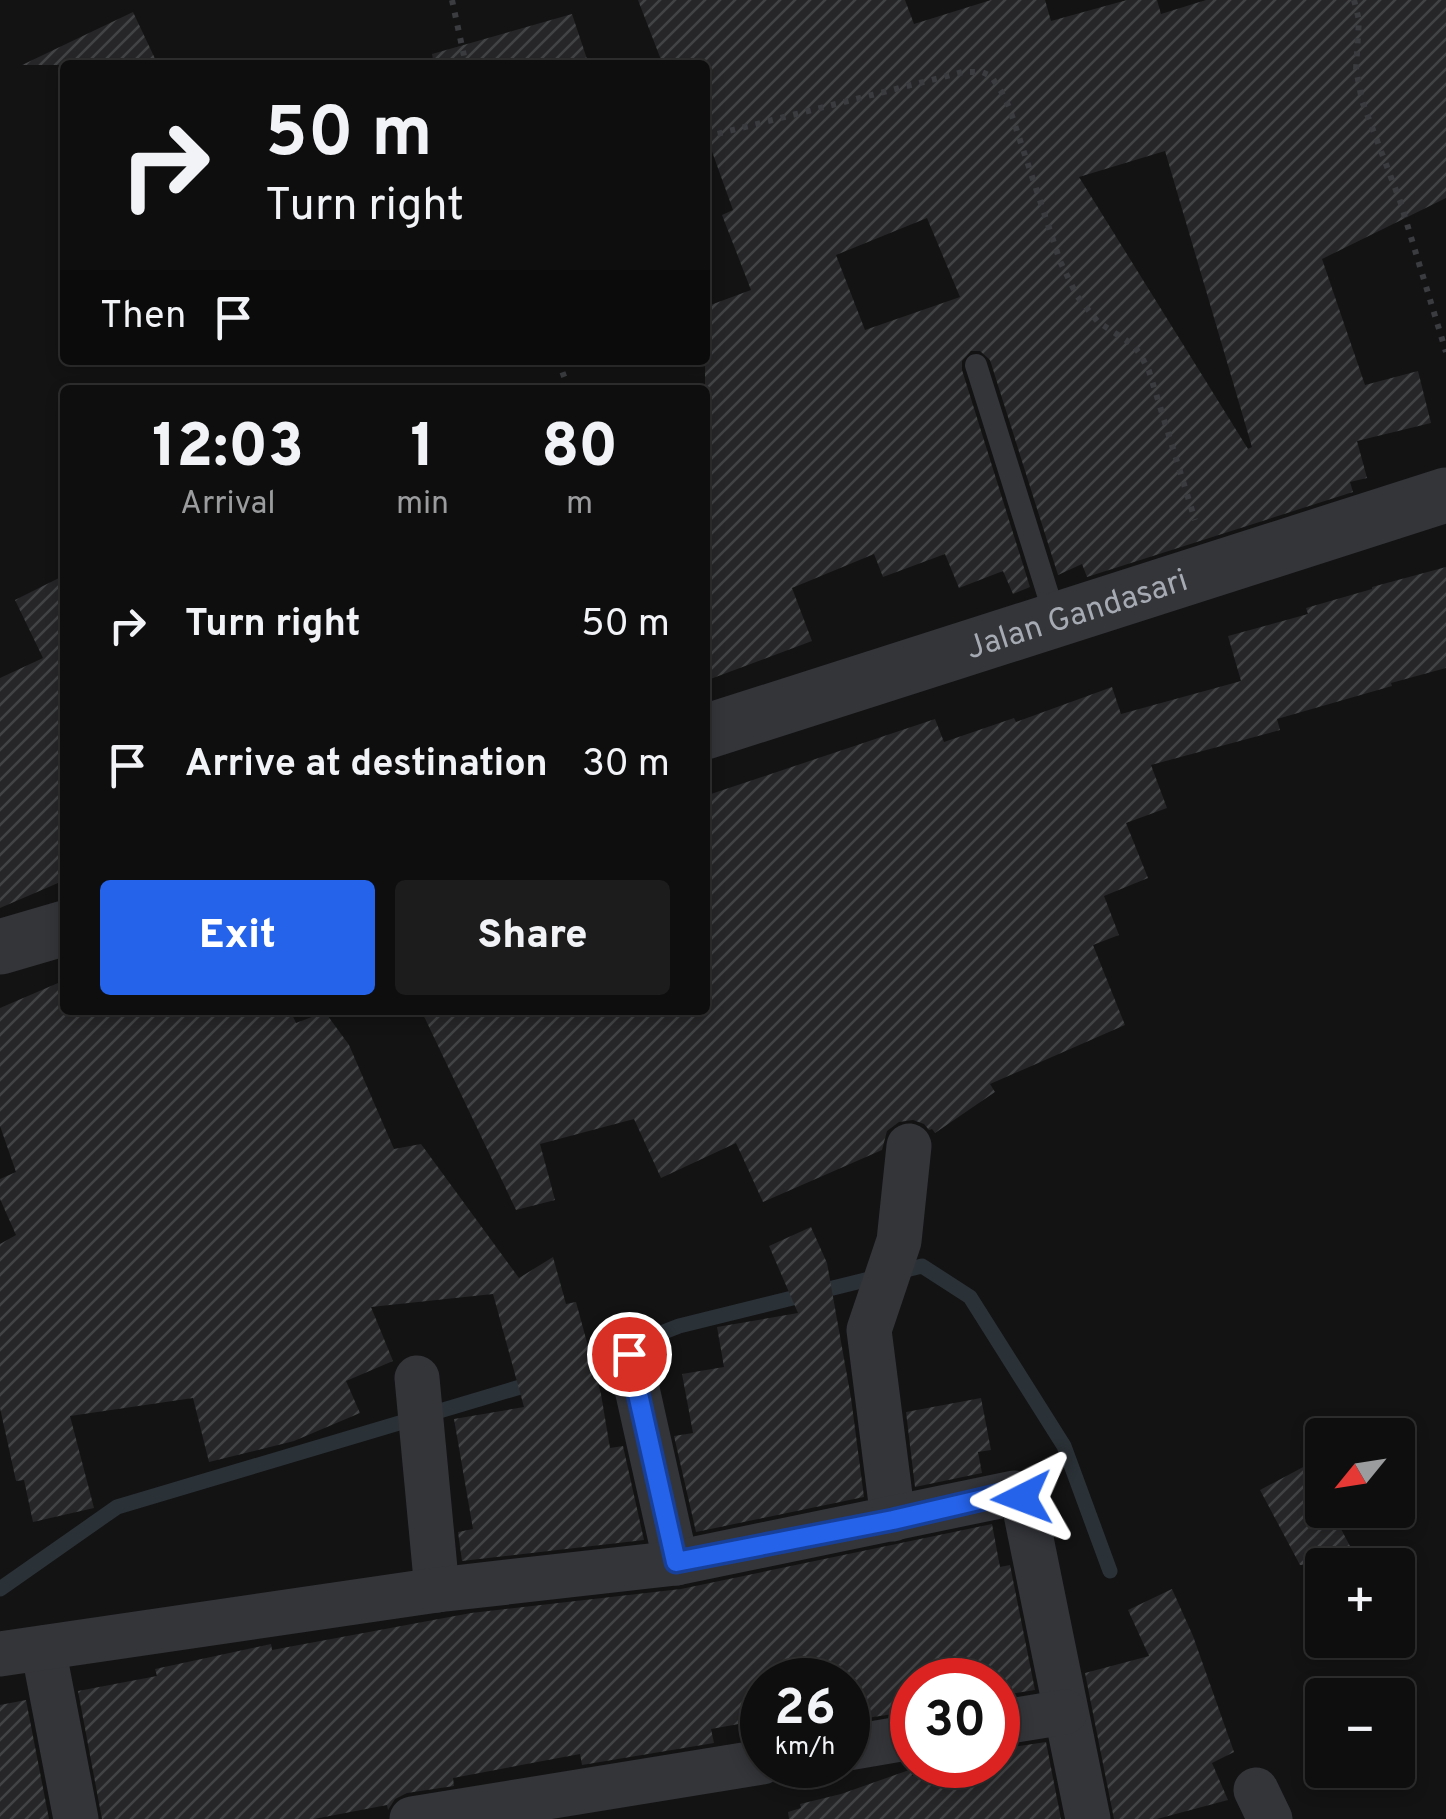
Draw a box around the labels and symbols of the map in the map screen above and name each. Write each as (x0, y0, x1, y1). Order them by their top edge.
street label: Jalan Gandasari (961, 562, 1193, 670)
pin (587, 1312, 672, 1397)
north arrow (1305, 1418, 1415, 1528)
position arrow (970, 1446, 1074, 1550)
speed limit sign: 30 (890, 1658, 1020, 1788)

